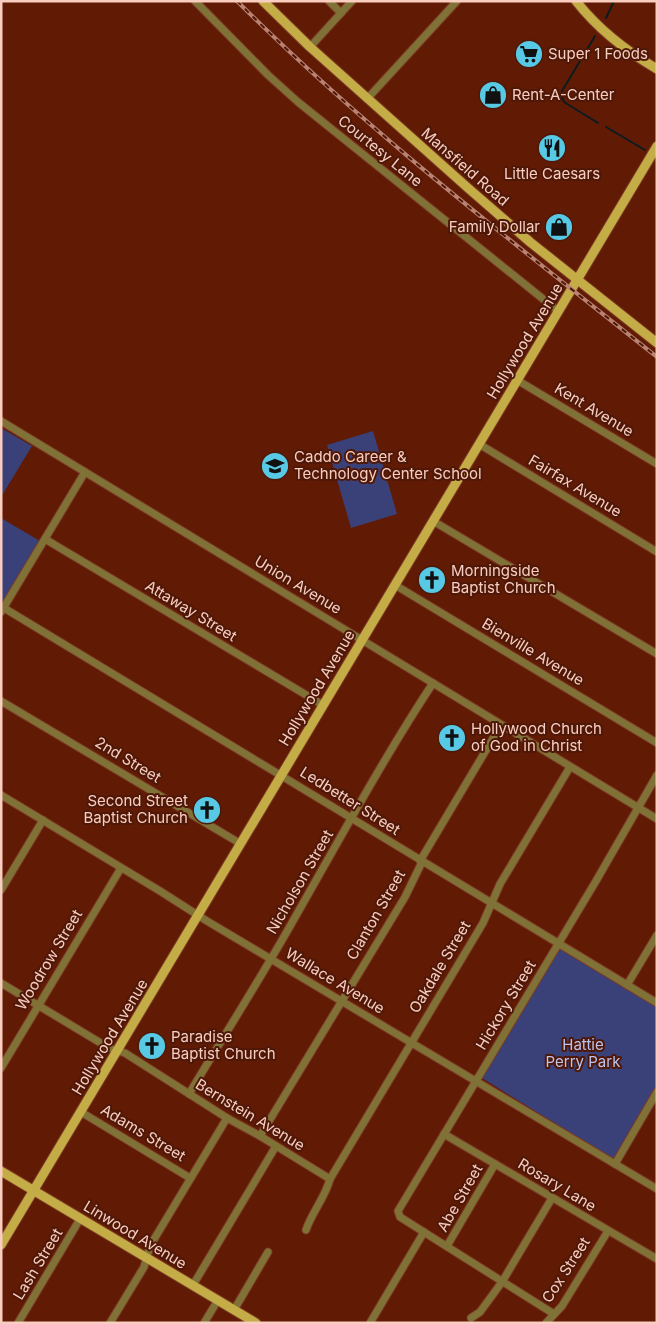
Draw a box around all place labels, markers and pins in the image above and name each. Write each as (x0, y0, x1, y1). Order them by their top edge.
supermarket icon: Super 1 Foods (514, 39, 544, 69)
place label: Super 1 Foods (548, 44, 648, 63)
shop icon: Rent-A-Center (478, 80, 508, 110)
place label: Rent-A-Center (512, 85, 615, 104)
restaurant icon: Little Caesars (537, 133, 567, 163)
place label: Little Caesars (504, 164, 600, 183)
shop icon: Family Dollar (544, 212, 574, 242)
place label: Family Dollar (449, 217, 540, 236)
place label: Caddo Career & Technology Center School (294, 447, 482, 483)
school or university icon: Caddo Career & Technology Center School (260, 451, 290, 481)
place label: Morningside Baptist Church (451, 561, 556, 597)
church icon: Morningside Baptist Church (417, 565, 447, 595)
place label: Hollywood Church of God in Christ (471, 719, 602, 755)
church icon: Hollywood Church of God in Christ (437, 723, 467, 753)
place label: Second Street Baptist Church (83, 791, 188, 827)
church icon: Second Street Baptist Church (192, 795, 222, 825)
place label: Paradise Baptist Church (171, 1027, 276, 1063)
church icon: Paradise Baptist Church (137, 1031, 167, 1061)

